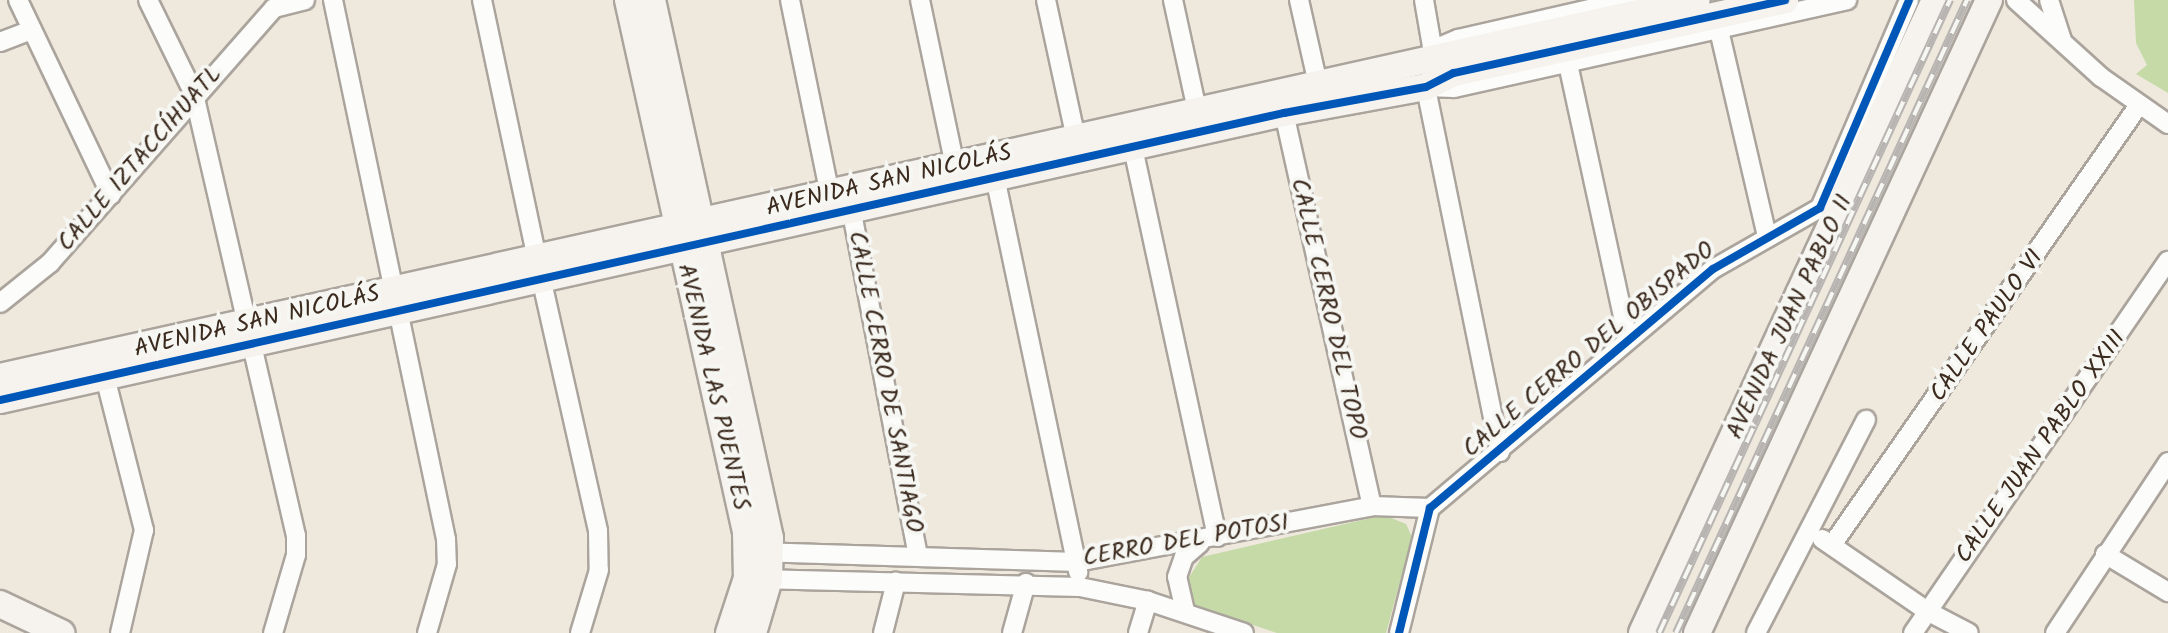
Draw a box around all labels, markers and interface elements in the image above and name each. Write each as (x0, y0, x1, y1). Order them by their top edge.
street label: CALLE IZTACCÍHUATL (52, 61, 228, 257)
street label: AVENIDA SAN NICOLÁS (763, 139, 1015, 223)
street label: CALLE CERRO DEL TOPO (1284, 176, 1372, 442)
street label: AVENIDA JUAN PABLO II (1721, 190, 1859, 444)
street label: CALLE CERRO DE SANTIAGO (842, 229, 928, 535)
street label: CALLE CERRO DEL OBISPADO (1457, 236, 1721, 464)
street label: CALLE PAULO VI (1924, 245, 2050, 407)
street label: AVENIDA LAS PUENTES (671, 261, 755, 513)
street label: AVENIDA SAN NICOLÁS (131, 280, 383, 364)
street label: CALLE JUAN PABLO XXIII (1950, 325, 2132, 569)
street label: CERRO DEL POTOSI (1081, 509, 1291, 573)

